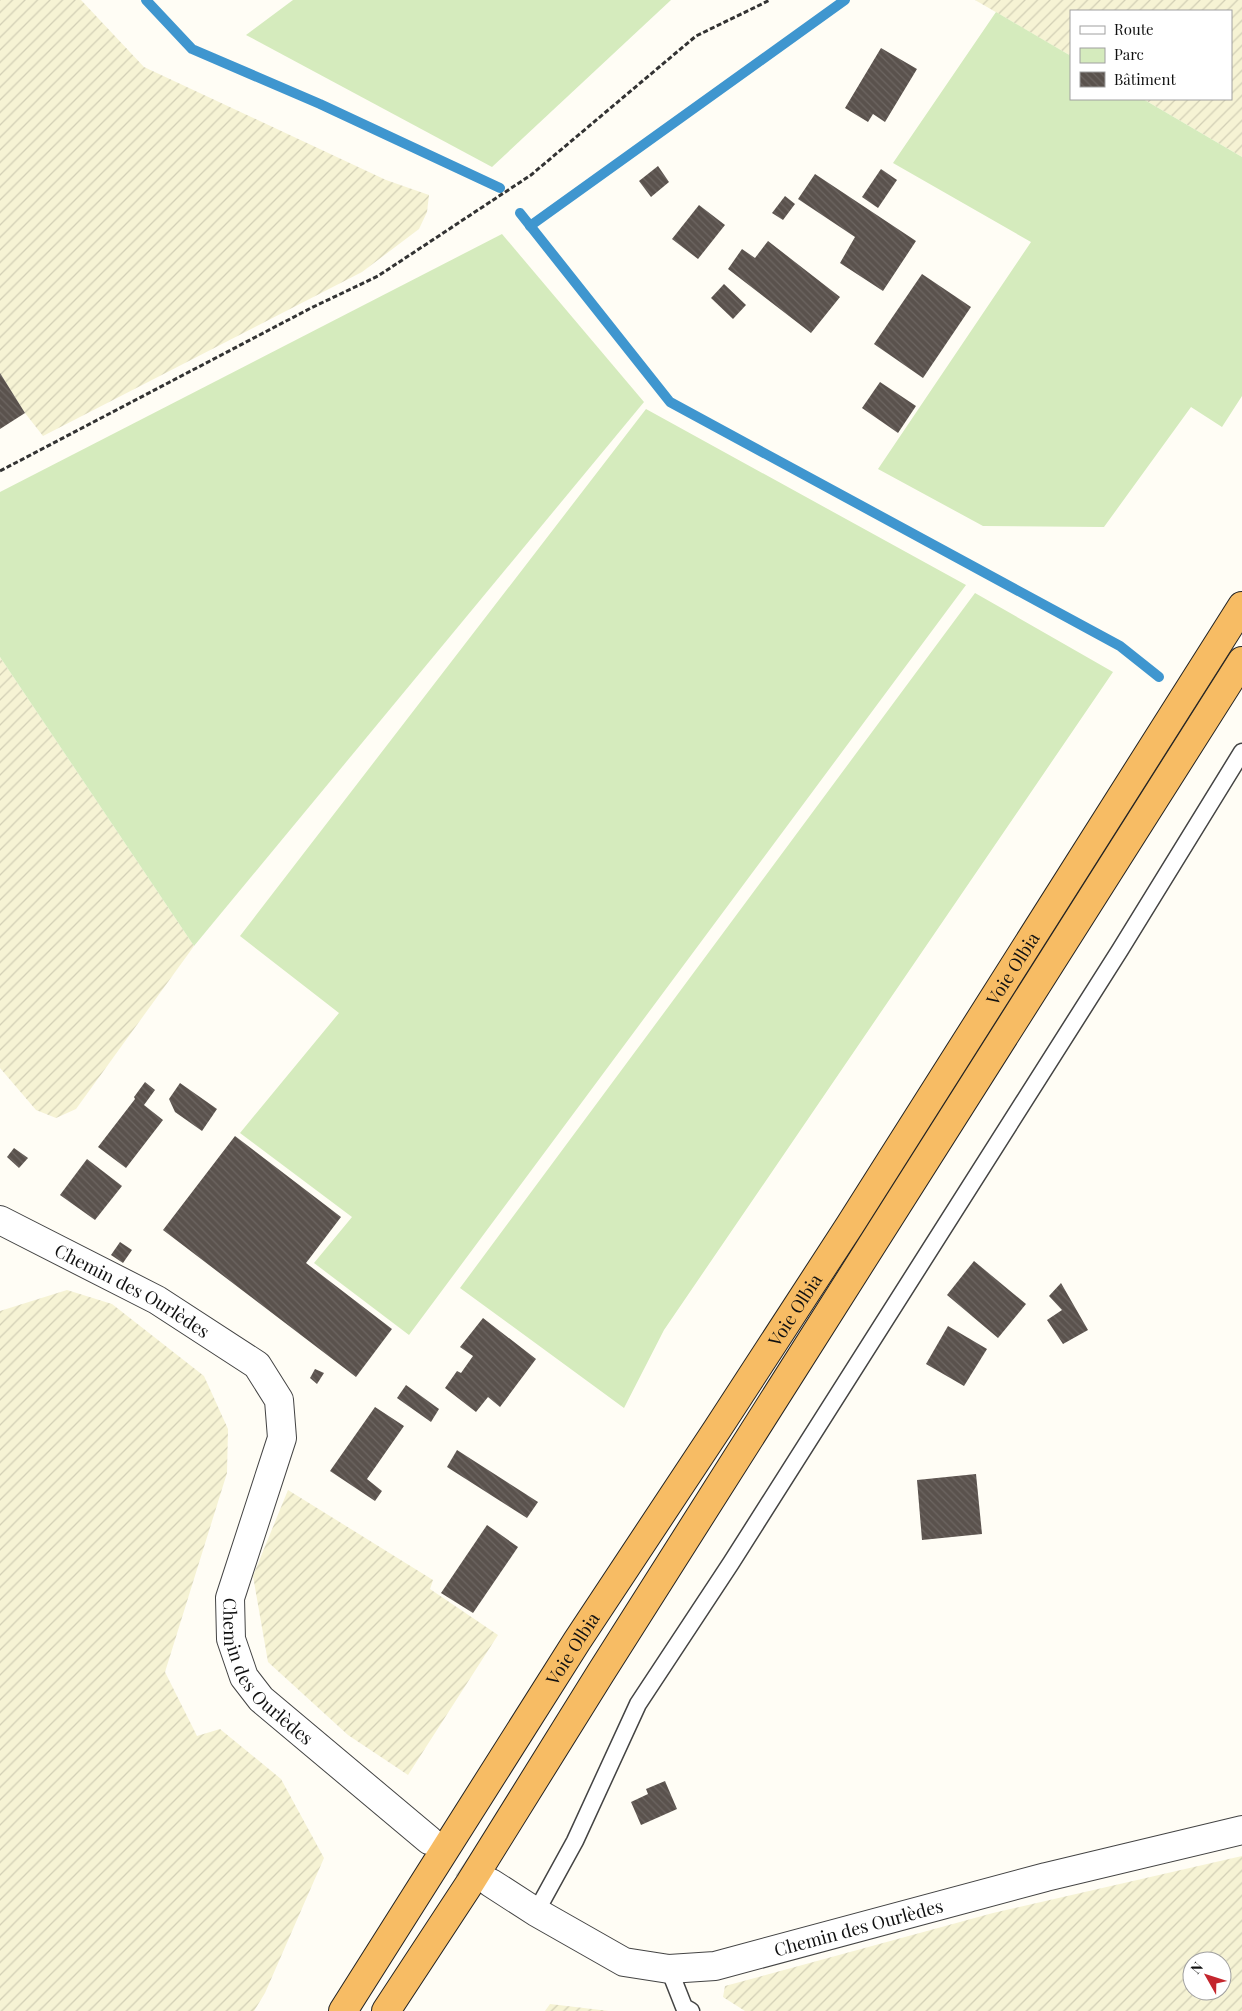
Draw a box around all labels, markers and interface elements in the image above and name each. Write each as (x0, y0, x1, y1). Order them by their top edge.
legend (1070, 10, 1232, 100)
text: Route (1114, 19, 1154, 39)
text: Parc (1114, 44, 1144, 64)
text: Bâtiment (1114, 69, 1176, 89)
street label: Voie Olbia (980, 928, 1044, 1010)
street label: Chemin des Ourlèdes (51, 1238, 214, 1343)
street label: Voie Olbia (762, 1269, 827, 1352)
street label: Chemin des Ourlèdes (218, 1598, 318, 1750)
street label: Voie Olbia (540, 1608, 605, 1690)
street label: Chemin des Ourlèdes (771, 1893, 946, 1962)
north arrow (1182, 1951, 1232, 2001)
text: N (1186, 1958, 1207, 1977)

